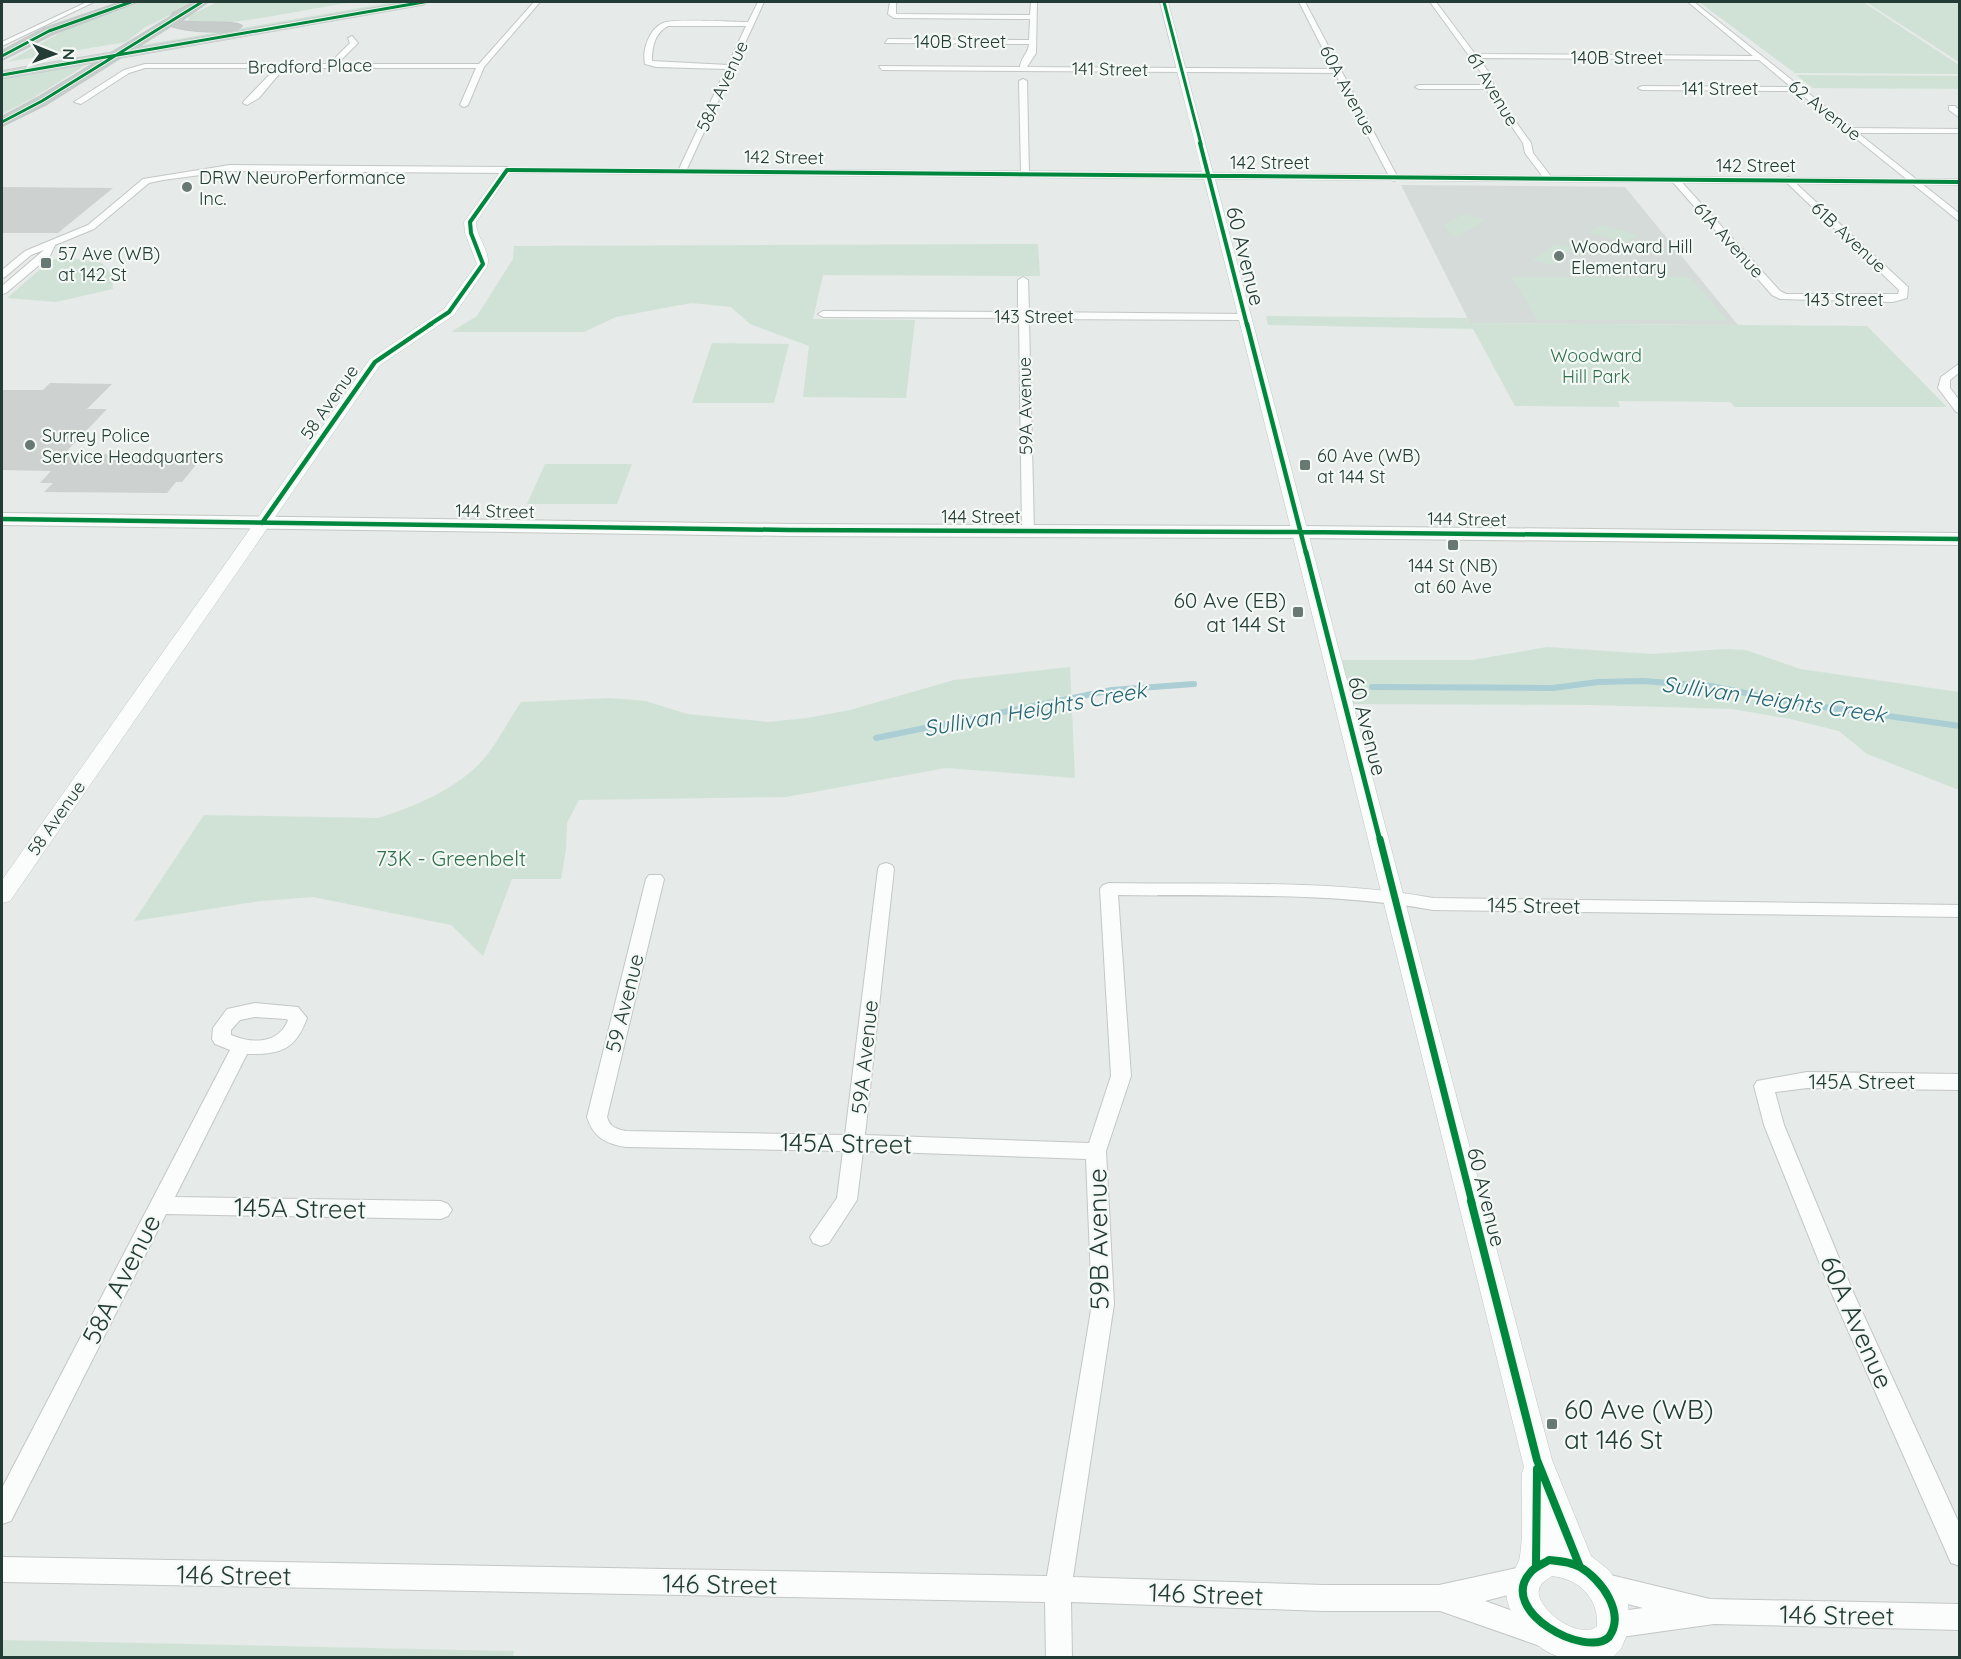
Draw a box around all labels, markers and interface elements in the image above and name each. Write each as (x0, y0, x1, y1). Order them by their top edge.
north arrow (24, 24, 84, 84)
street label: 140B Street (914, 30, 1006, 53)
street label: 58A Avenue (691, 37, 753, 135)
street label: 60A Avenue (1315, 41, 1381, 139)
street label: 140B Street (1571, 46, 1663, 69)
text: N (59, 48, 79, 60)
street label: 61 Avenue (1462, 48, 1524, 130)
street label: Bradford Place (248, 53, 372, 79)
street label: 141 Street (1072, 57, 1148, 81)
street label: 62 Avenue (1784, 74, 1866, 146)
street label: 141 Street (1682, 77, 1758, 100)
street label: 142 Street (744, 145, 824, 169)
street label: 142 Street (1230, 151, 1310, 174)
street label: 142 Street (1716, 154, 1796, 177)
place label: DRW NeuroPerformance Inc. (199, 166, 406, 210)
marker: DRW NeuroPerformance Inc. (180, 180, 194, 194)
street label: 61B Avenue (1807, 196, 1891, 278)
street label: 61A Avenue (1689, 197, 1769, 283)
street label: 60 Avenue (1221, 204, 1271, 308)
place label: Woodward Hill Elementary (1571, 235, 1693, 279)
place label: 57 Ave (WB) at 142 St (58, 242, 160, 286)
marker: Woodward Hill Elementary (1552, 249, 1566, 263)
marker: 57 Ave (WB) at 142 St (39, 256, 53, 270)
street label: 143 Street (1804, 288, 1884, 311)
street label: 143 Street (994, 305, 1074, 328)
park label: Woodward Hill Park (1550, 344, 1642, 388)
street label: 59A Avenue (1013, 357, 1037, 455)
street label: 58 Avenue (295, 360, 363, 444)
place label: Surrey Police Service Headquarters (42, 424, 223, 468)
marker: Surrey Police Service Headquarters (23, 438, 37, 452)
place label: 60 Ave (WB) at 144 St (1317, 444, 1421, 488)
marker: 60 Ave (WB) at 144 St (1298, 458, 1312, 472)
street label: 144 Street (455, 499, 535, 523)
street label: 144 Street (941, 505, 1021, 528)
street label: 144 Street (1427, 507, 1507, 531)
marker: 144 St (NB) at 60 Ave (1446, 538, 1460, 552)
place label: 144 St (NB) at 60 Ave (1408, 554, 1498, 598)
place label: 60 Ave (EB) at 144 St (1174, 587, 1286, 637)
marker: 60 Ave (EB) at 144 St (1291, 605, 1305, 619)
water label: Sullivan Heights Creek (1660, 669, 1890, 729)
street label: 60 Avenue (1343, 674, 1393, 778)
water label: Sullivan Heights Creek (921, 675, 1151, 742)
street label: 58 Avenue (22, 776, 90, 860)
park label: 73K - Greenbelt (376, 845, 526, 871)
street label: 145 Street (1487, 891, 1581, 919)
street label: 59 Avenue (599, 951, 649, 1055)
street label: 59A Avenue (845, 999, 883, 1115)
street label: 145A Street (1809, 1068, 1915, 1094)
street label: 145A Street (780, 1125, 912, 1161)
street label: 60 Avenue (1462, 1145, 1512, 1249)
street label: 59B Avenue (1080, 1168, 1116, 1310)
street label: 145A Street (234, 1190, 366, 1226)
street label: 58A Avenue (74, 1209, 168, 1349)
street label: 60A Avenue (1813, 1250, 1901, 1394)
place label: 60 Ave (WB) at 146 St (1564, 1393, 1714, 1456)
marker: 60 Ave (WB) at 146 St (1545, 1417, 1559, 1431)
street label: 146 Street (176, 1557, 292, 1593)
street label: 146 Street (662, 1566, 778, 1602)
street label: 146 Street (1148, 1576, 1264, 1612)
street label: 146 Street (1779, 1597, 1895, 1633)

